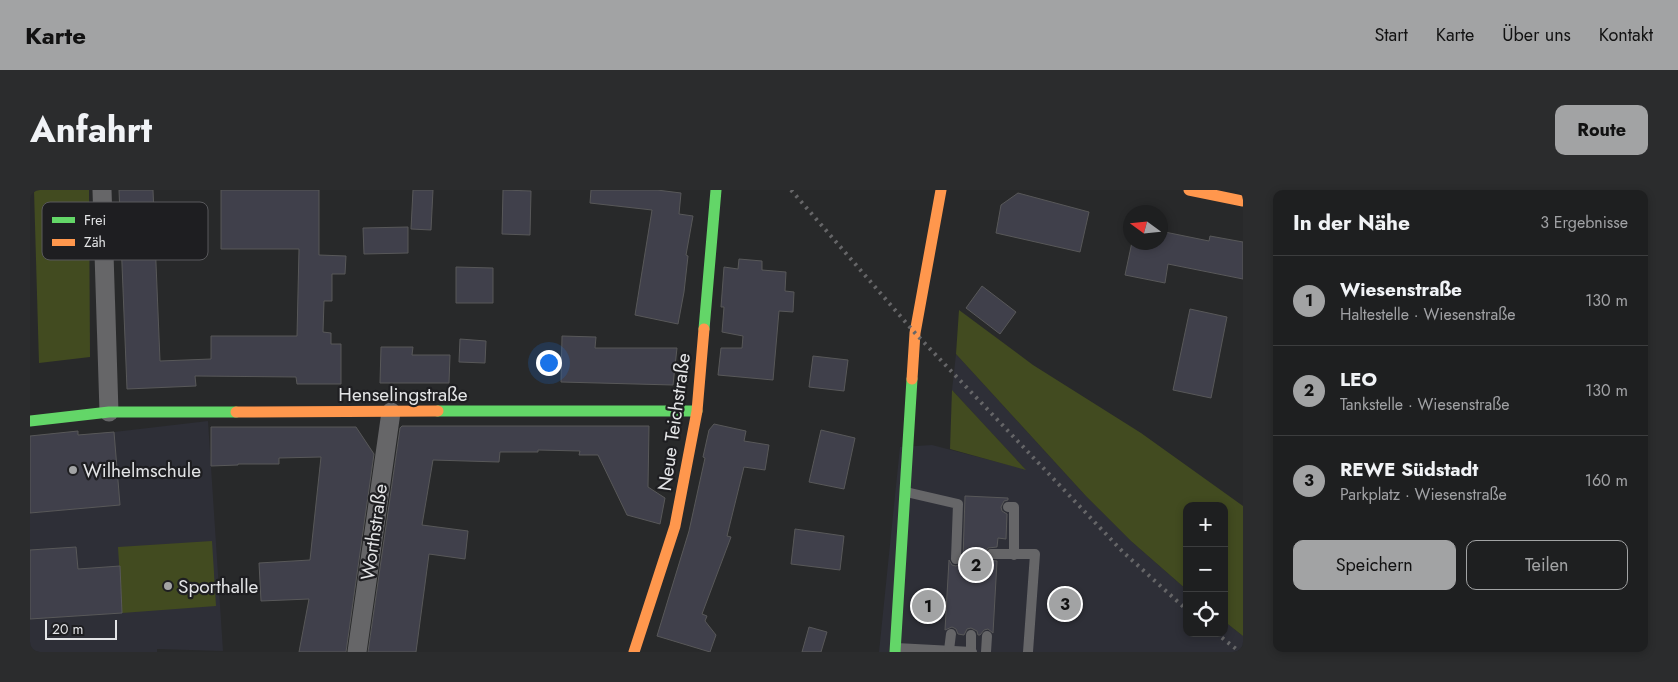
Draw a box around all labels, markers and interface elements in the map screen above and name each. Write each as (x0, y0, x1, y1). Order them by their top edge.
text: Karte (25, 18, 86, 53)
text: Start (1374, 22, 1408, 48)
text: Karte (1436, 22, 1474, 48)
text: Über uns (1502, 22, 1571, 48)
text: Kontakt (1599, 22, 1653, 48)
text: Anfahrt (30, 105, 152, 155)
button: Route (1555, 105, 1648, 155)
legend (42, 202, 208, 260)
north arrow (1123, 205, 1168, 250)
text: In der Nähe (1293, 208, 1410, 238)
text: Frei (84, 210, 106, 230)
text: 3 Ergebnisse (1540, 211, 1628, 234)
text: Zäh (84, 232, 106, 252)
text: Wiesenstraße (1340, 276, 1462, 303)
text: 1 (1305, 289, 1313, 312)
text: 130 m (1585, 289, 1628, 312)
text: Haltestelle · Wiesenstraße (1340, 303, 1516, 326)
your location (536, 350, 562, 376)
street label: Neue Teichstraße (651, 351, 697, 493)
text: LEO (1340, 366, 1377, 393)
text: 2 (1304, 379, 1314, 402)
text: 130 m (1585, 379, 1628, 402)
street label: Henselingstraße (338, 381, 468, 408)
text: Tankstelle · Wiesenstraße (1340, 393, 1510, 416)
text: REWE Südstadt (1340, 456, 1478, 483)
place label: Wilhelmschule (83, 457, 201, 484)
marker: Wilhelmschule (67, 464, 79, 476)
text: 3 (1304, 469, 1314, 492)
text: 160 m (1585, 469, 1628, 492)
street label: Worthstraße (354, 482, 394, 582)
text: Parkplatz · Wiesenstraße (1340, 483, 1507, 506)
map controls (1183, 502, 1228, 637)
button: + (1183, 502, 1228, 547)
button: Speichern (1293, 540, 1456, 590)
button: Teilen (1466, 540, 1628, 590)
pin: 2 (960, 546, 992, 584)
button: − (1183, 547, 1228, 592)
place label: Sporthalle (178, 573, 259, 600)
marker: Sporthalle (162, 580, 174, 592)
pin: 3 (1049, 585, 1081, 623)
pin: 1 (912, 587, 944, 625)
button: locate (1183, 592, 1228, 637)
scale bar (45, 617, 118, 640)
text: 20 m (52, 619, 84, 639)

